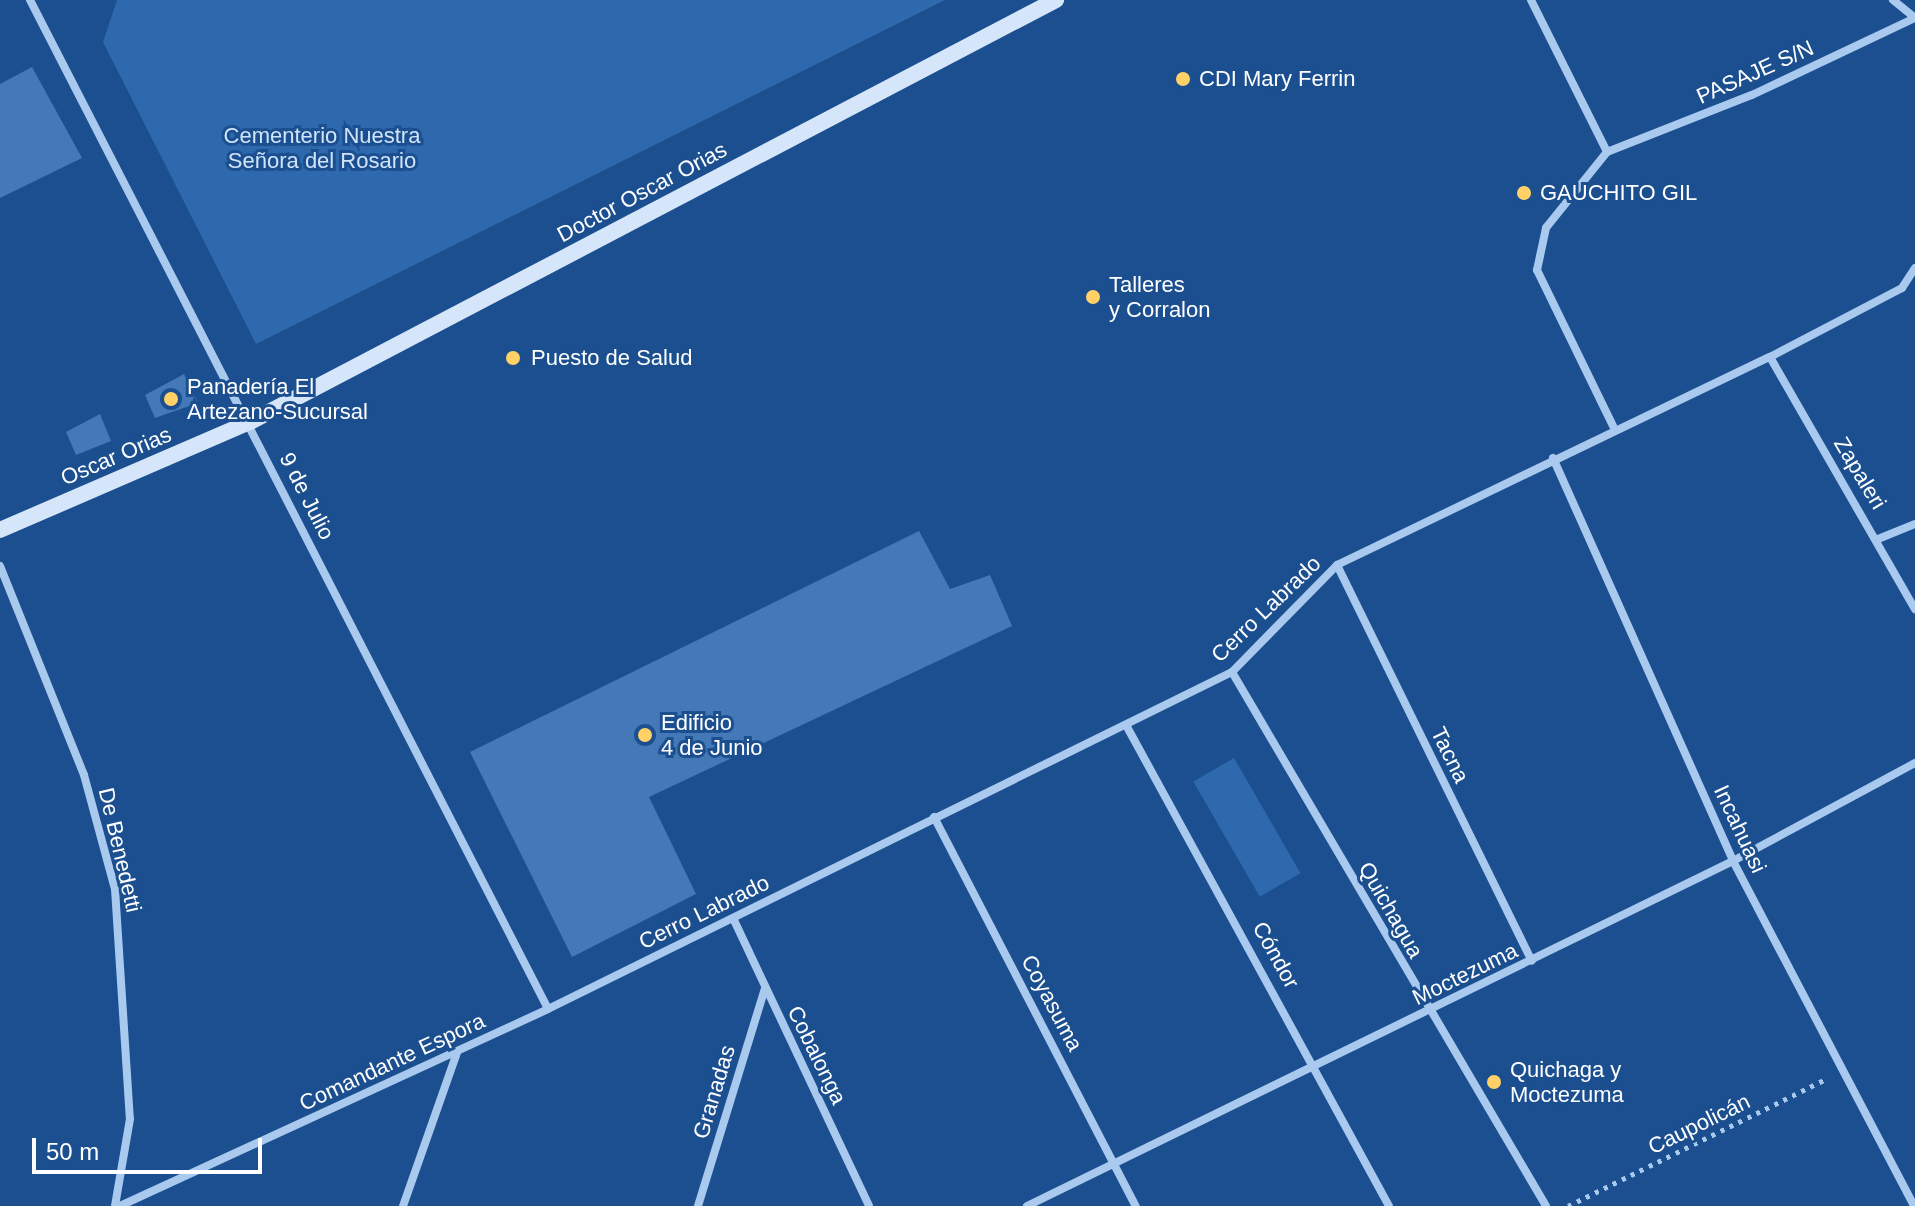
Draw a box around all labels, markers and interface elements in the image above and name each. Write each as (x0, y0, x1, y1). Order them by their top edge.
street label: PASAJE S/N (1692, 34, 1818, 110)
place label: CDI Mary Ferrin (1199, 66, 1355, 92)
marker: CDI Mary Ferrin (1174, 70, 1192, 88)
park label: Cementerio Nuestra Señora del Rosario (224, 122, 420, 174)
street label: Doctor Oscar Orias (553, 136, 731, 248)
place label: GAUCHITO GIL (1540, 180, 1697, 206)
marker: GAUCHITO GIL (1515, 184, 1533, 202)
place label: Talleres y Corralon (1109, 271, 1210, 322)
marker: Talleres y Corralon (1084, 288, 1102, 306)
place label: Puesto de Salud (531, 345, 692, 371)
marker: Puesto de Salud (502, 347, 524, 369)
place label: Panadería El Artezano-Sucursal (187, 373, 368, 424)
marker: Panadería El Artezano-Sucursal (162, 390, 180, 408)
street label: Oscar Orias (57, 421, 175, 491)
street label: Zapaleri (1828, 432, 1892, 514)
street label: 9 de Julio (274, 448, 340, 544)
street label: Cerro Labrado (1206, 550, 1326, 668)
place label: Edificio 4 de Junio (661, 709, 763, 760)
street label: Tacna (1425, 723, 1475, 787)
marker: Edificio 4 de Junio (636, 726, 654, 744)
street label: Incahuasi (1708, 781, 1772, 877)
street label: De Benedetti (93, 785, 147, 915)
street label: Quichagua (1353, 857, 1429, 963)
street label: Cerro Labrado (634, 869, 774, 955)
street label: Cóndor (1247, 917, 1305, 993)
street label: Moctezuma (1408, 937, 1522, 1011)
street label: Coyasuma (1016, 950, 1088, 1056)
street label: Cobalonga (782, 1001, 852, 1109)
street label: Comandante Espora (295, 1007, 489, 1117)
street label: Granadas (687, 1042, 741, 1142)
place label: Quichaga y Moctezuma (1510, 1056, 1624, 1108)
marker: Quichaga y Moctezuma (1485, 1073, 1503, 1091)
street label: Caupolicán (1644, 1088, 1754, 1160)
scale bar (36, 1122, 266, 1172)
text: 50 m (46, 1138, 99, 1165)

